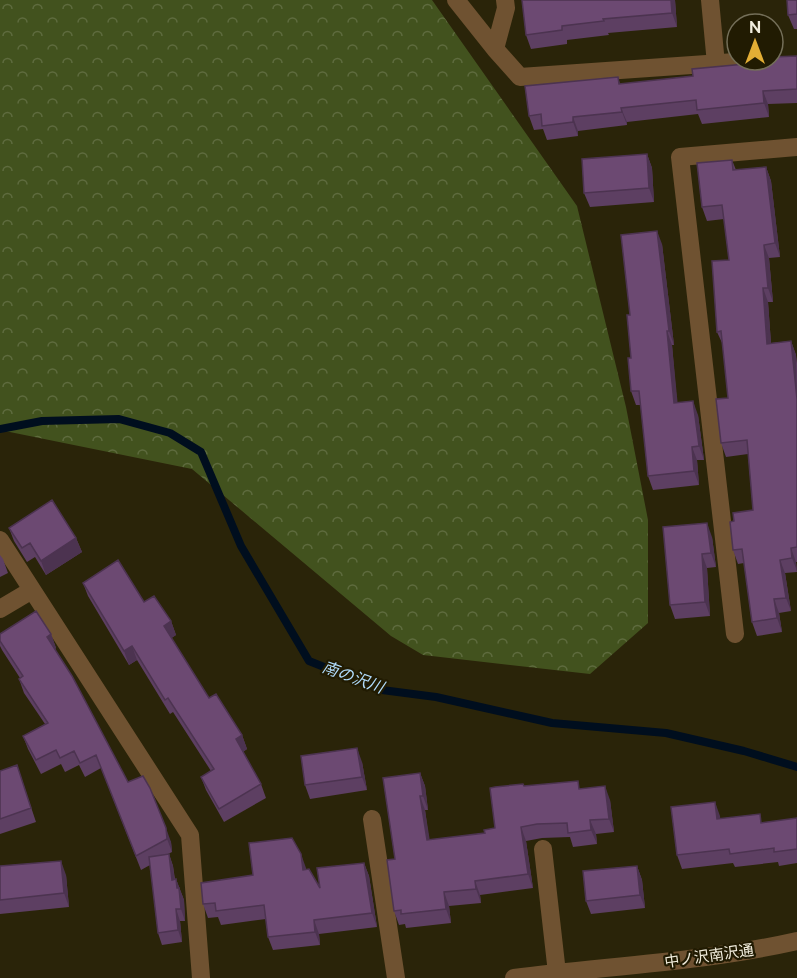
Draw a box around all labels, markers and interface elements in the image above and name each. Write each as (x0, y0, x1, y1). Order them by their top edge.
north arrow (725, 12, 785, 72)
text: N (749, 18, 761, 37)
water label: 南の沢川 (320, 657, 388, 698)
street label: 中ノ沢南沢通 (663, 941, 755, 971)

